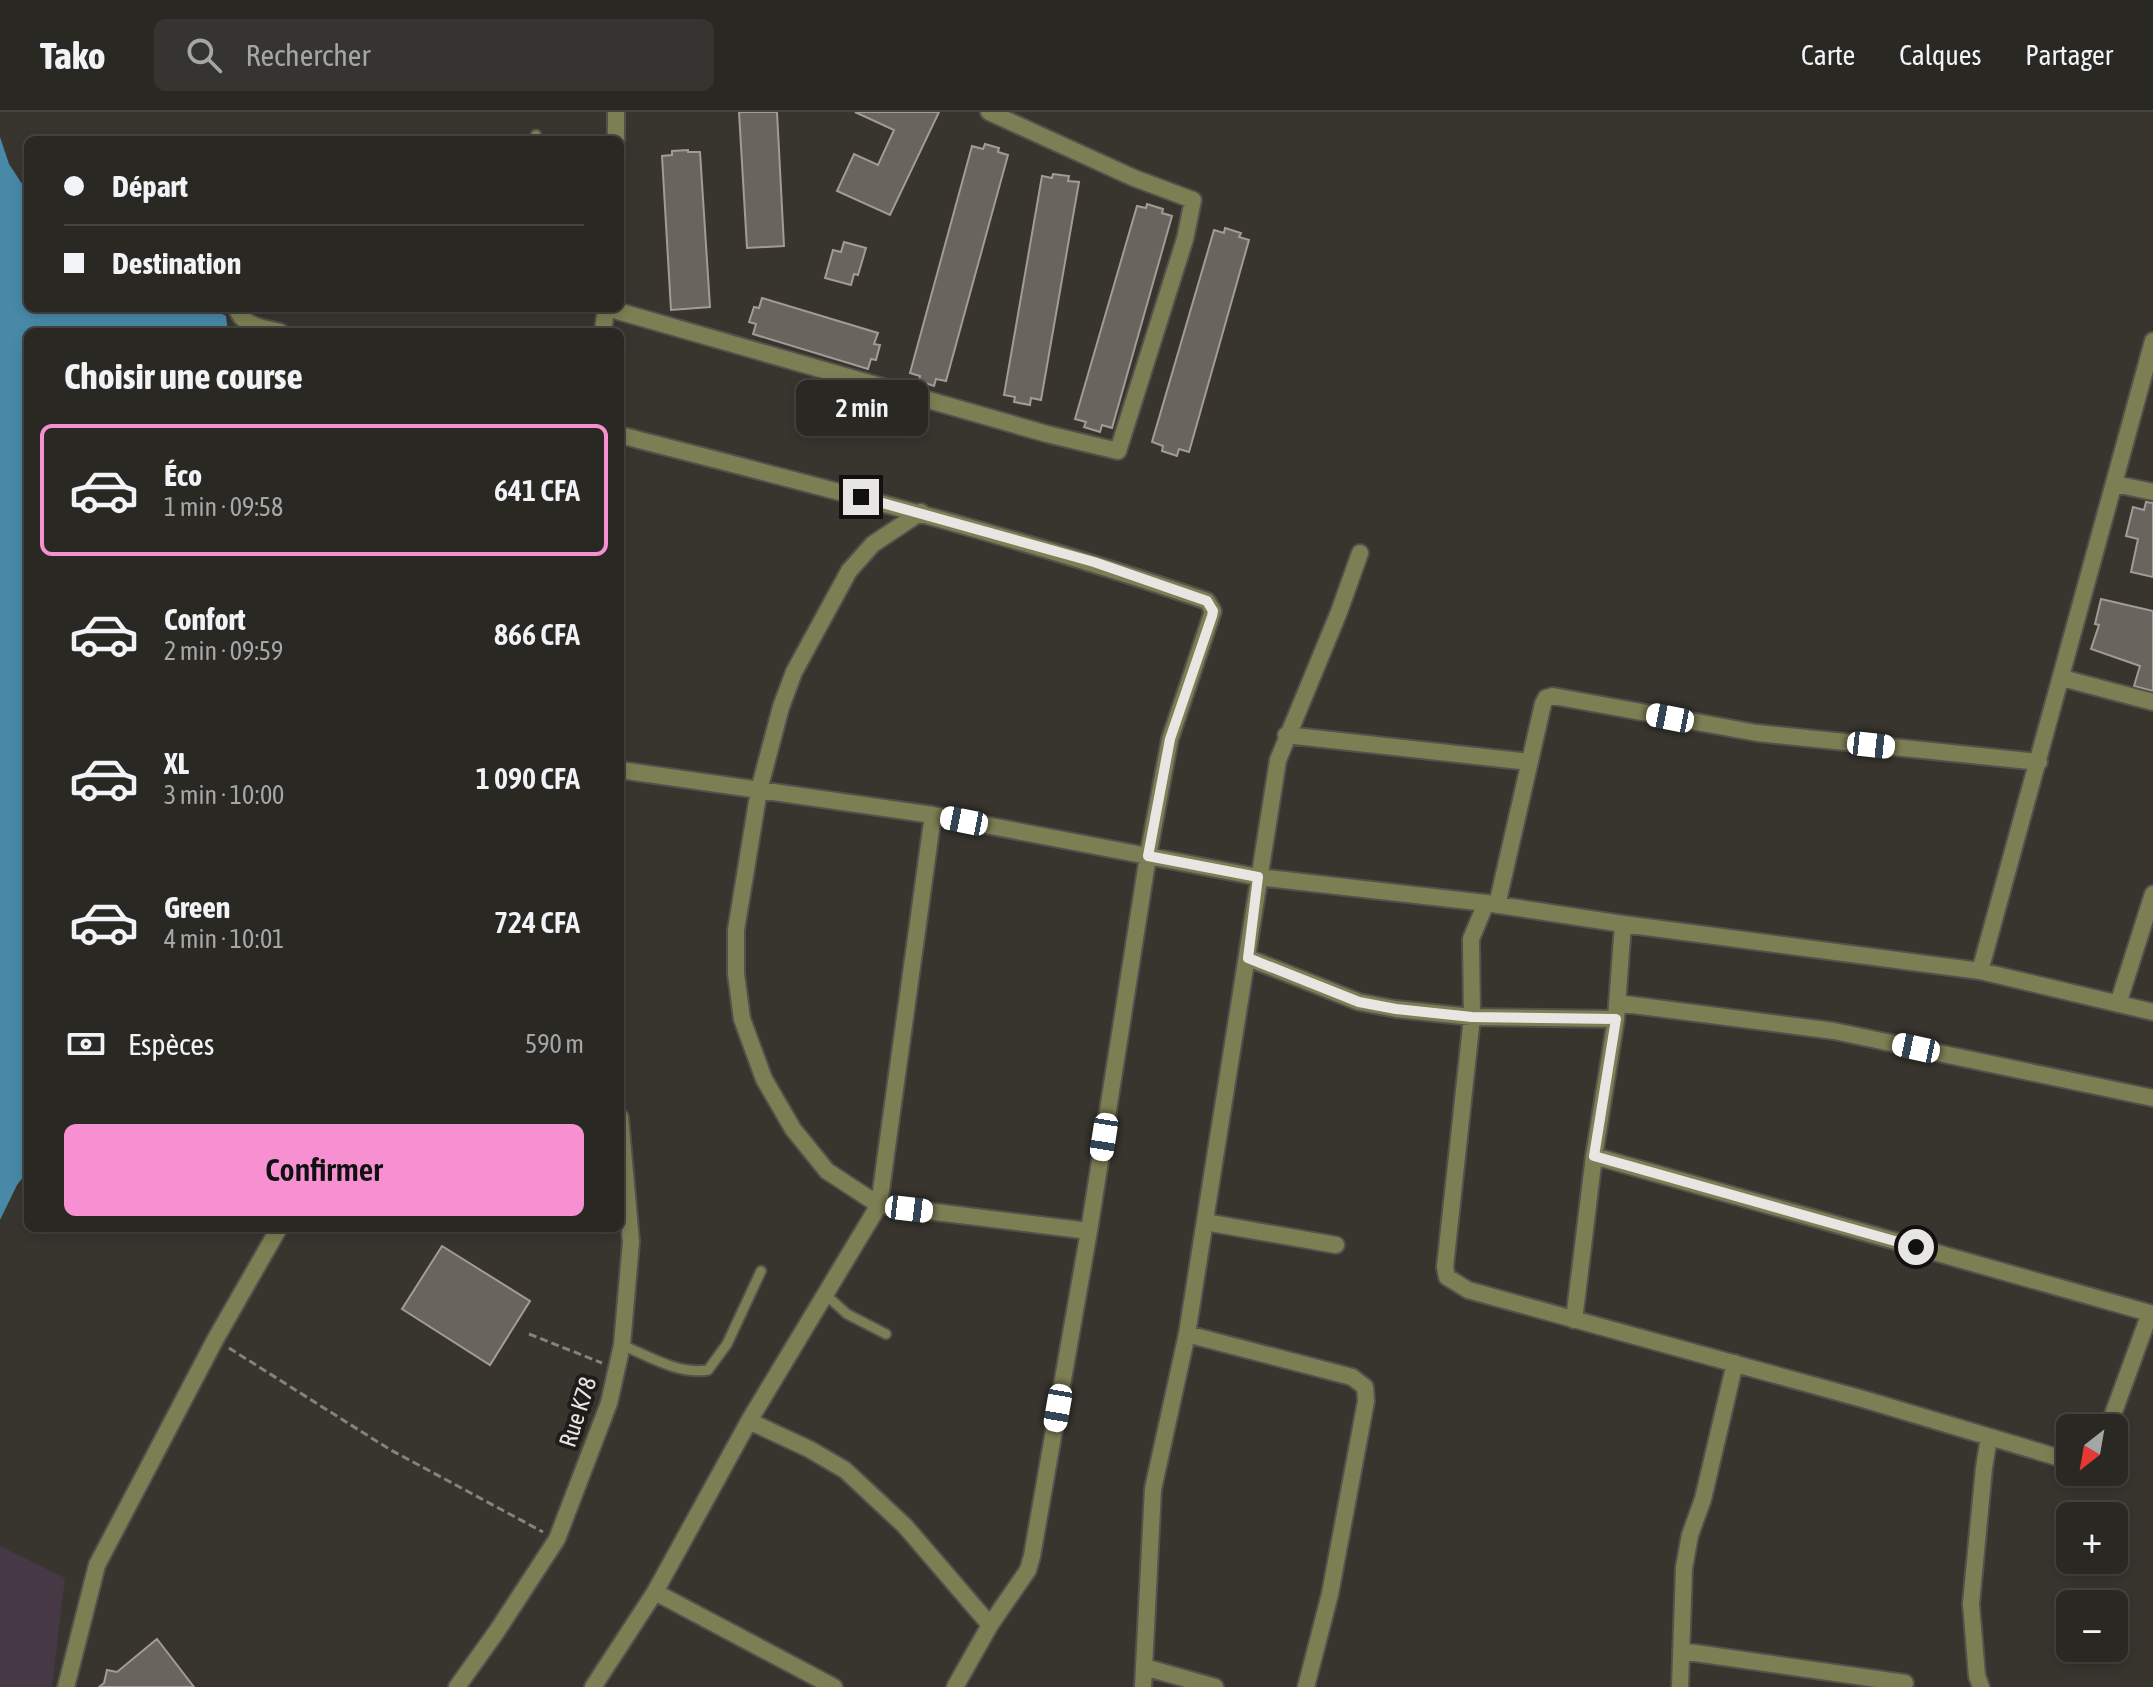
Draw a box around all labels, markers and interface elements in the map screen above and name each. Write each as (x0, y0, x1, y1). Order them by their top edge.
search box (154, 19, 714, 91)
icon: search (182, 33, 226, 77)
text: Tako (40, 34, 106, 77)
text: Rechercher (246, 38, 370, 72)
text: Carte (1801, 39, 1855, 71)
text: Calques (1899, 39, 1981, 71)
text: Partager (2025, 39, 2113, 71)
text: Départ (112, 169, 188, 203)
text: Destination (112, 246, 241, 280)
text: Choisir une course (64, 355, 303, 397)
callout: 2 min (795, 381, 927, 437)
text: 2 min (835, 393, 889, 423)
icon: car (68, 454, 140, 526)
text: Éco (164, 458, 202, 492)
text: 641 CFA (494, 473, 580, 507)
route end (843, 479, 879, 515)
text: 1 min · 09:58 (164, 492, 283, 522)
icon: car (68, 598, 140, 670)
text: Confort (164, 602, 246, 636)
text: 866 CFA (494, 617, 580, 651)
text: 2 min · 09:59 (164, 636, 283, 666)
car (1644, 702, 1696, 734)
car (1846, 731, 1896, 759)
icon: car (68, 742, 140, 814)
text: XL (164, 746, 189, 780)
text: 1 090 CFA (476, 761, 580, 795)
text: 3 min · 10:00 (164, 780, 284, 810)
car (938, 805, 990, 837)
icon: car (68, 886, 140, 958)
text: Green (164, 890, 230, 924)
text: 724 CFA (494, 905, 580, 939)
text: 4 min · 10:01 (164, 924, 284, 954)
icon: cash (64, 1022, 108, 1066)
text: Espèces (128, 1027, 214, 1061)
text: 590 m (525, 1029, 584, 1059)
car (1890, 1031, 1942, 1065)
car (1088, 1111, 1120, 1163)
button: Confirmer (64, 1124, 584, 1216)
car (884, 1194, 934, 1224)
route start (1898, 1229, 1934, 1265)
street label: Rue K78 (554, 1373, 602, 1450)
car (1042, 1382, 1074, 1434)
north arrow (2056, 1414, 2128, 1486)
map controls (2056, 1414, 2128, 1662)
button: + (2056, 1502, 2128, 1574)
button: − (2056, 1590, 2128, 1662)

